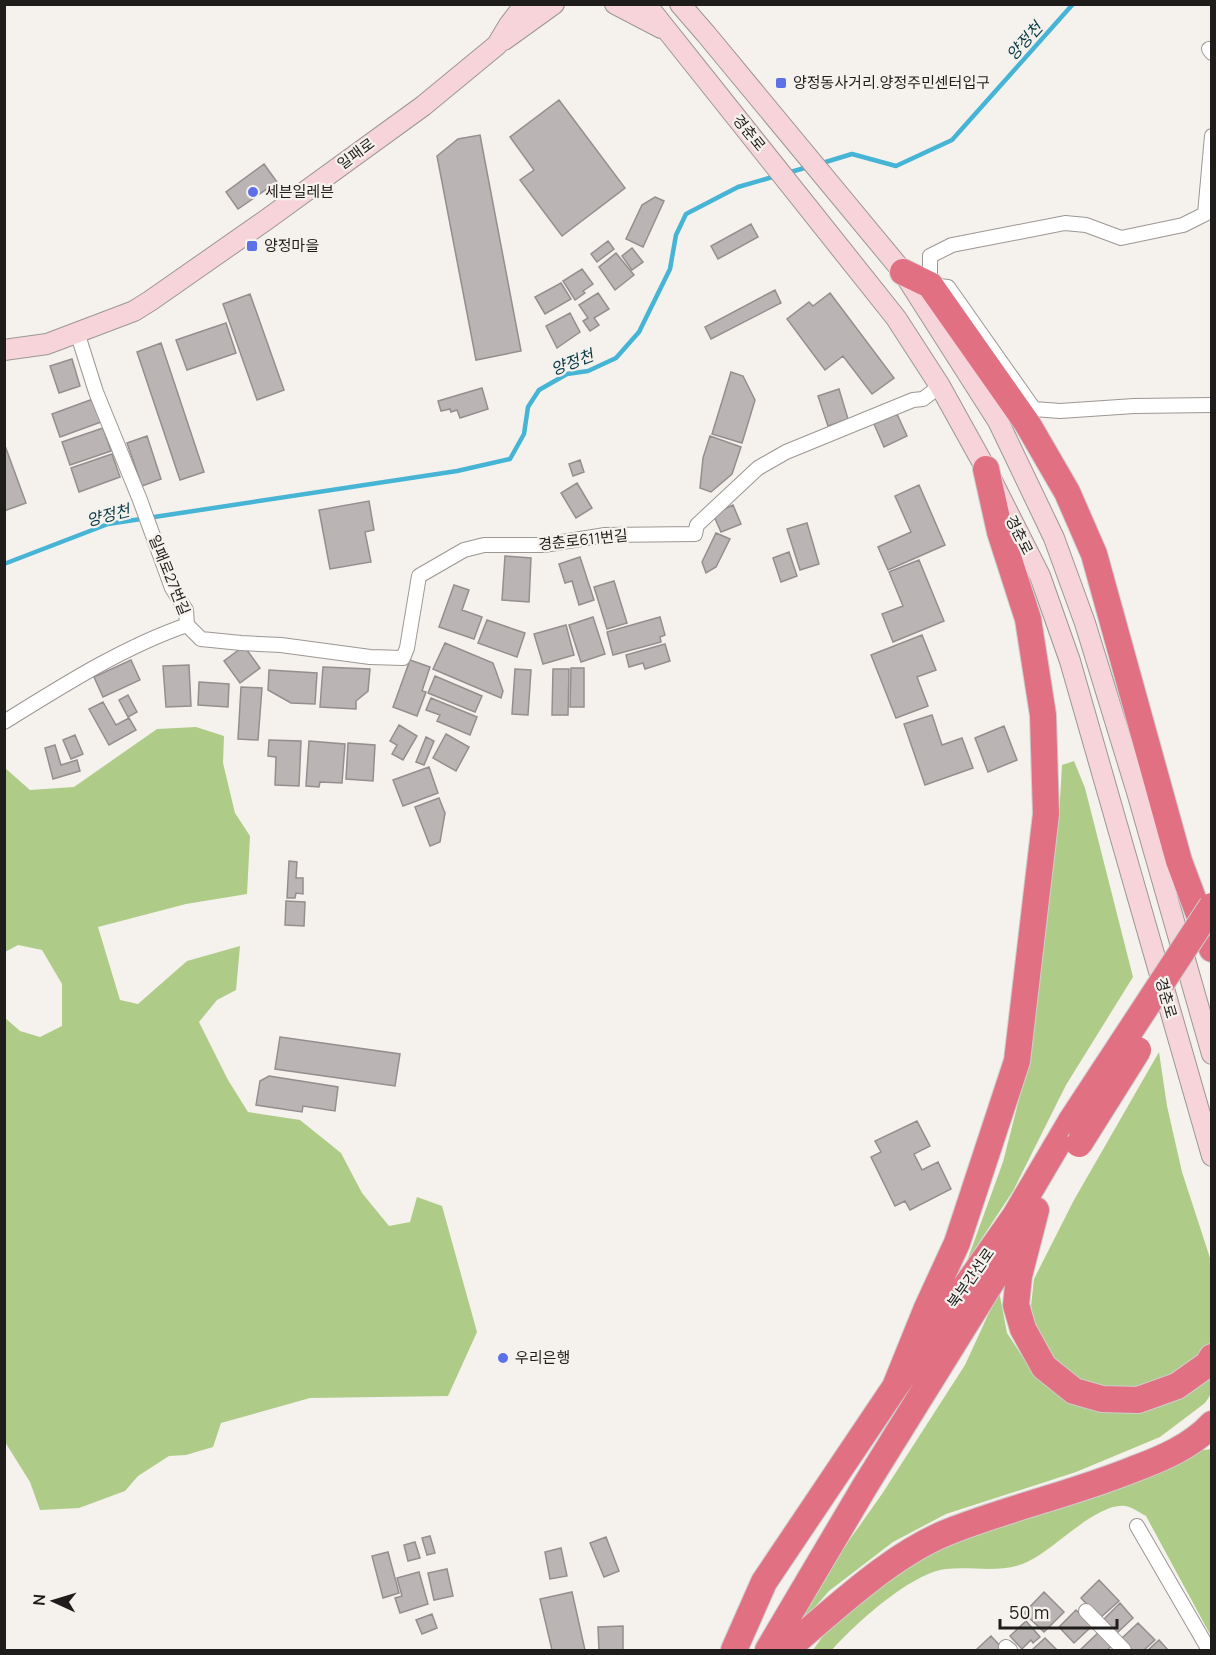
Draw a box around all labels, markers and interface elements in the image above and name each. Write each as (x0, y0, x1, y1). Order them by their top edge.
water label: 양정천 (1001, 16, 1048, 65)
place label: 양정동사거리.양정주민센터입구 (793, 72, 990, 93)
marker: 양정동사거리.양정주민센터입구 (774, 76, 788, 90)
street label: 경춘로 (728, 110, 771, 155)
street label: 일패로 (333, 133, 379, 174)
place label: 세븐일레븐 (265, 181, 334, 202)
marker: 세븐일레븐 (246, 185, 260, 199)
place label: 양정마을 (264, 235, 319, 256)
marker: 양정마을 (245, 239, 259, 253)
water label: 양정천 (547, 343, 599, 380)
water label: 양정천 (84, 498, 134, 531)
street label: 경춘로 (1001, 512, 1038, 558)
street label: 경춘로611번길 (537, 524, 629, 555)
street label: 일패로27번길 (144, 531, 195, 618)
street label: 경춘로 (1151, 975, 1182, 1021)
street label: 북부간선로 (942, 1243, 999, 1312)
place label: 우리은행 (515, 1347, 570, 1368)
marker: 우리은행 (496, 1351, 510, 1365)
north arrow (24, 1571, 84, 1631)
scale bar (1000, 1592, 1117, 1630)
text: N (28, 1593, 50, 1606)
text: 50 m (1009, 1600, 1049, 1624)

